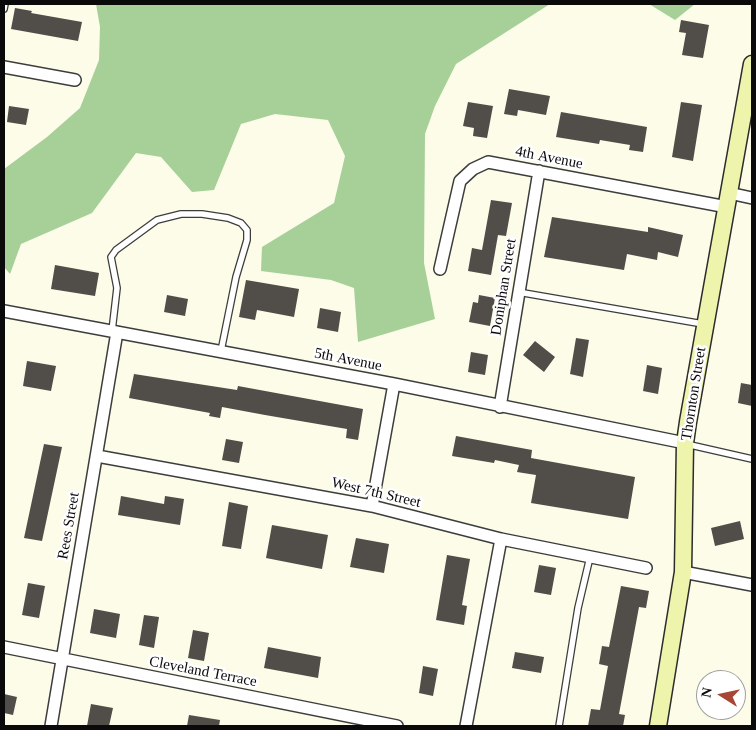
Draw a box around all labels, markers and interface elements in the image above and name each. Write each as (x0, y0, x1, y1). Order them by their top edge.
street label: 4th Avenue (514, 143, 584, 173)
street label: Doniphan Street (487, 237, 521, 337)
street label: 5th Avenue (313, 345, 383, 375)
street label: Thornton Street (678, 346, 710, 442)
street label: West 7th Street (330, 474, 422, 512)
street label: Rees Street (54, 491, 84, 561)
street label: Cleveland Terrace (148, 653, 258, 691)
north arrow (696, 670, 746, 720)
text: N (698, 686, 715, 699)

